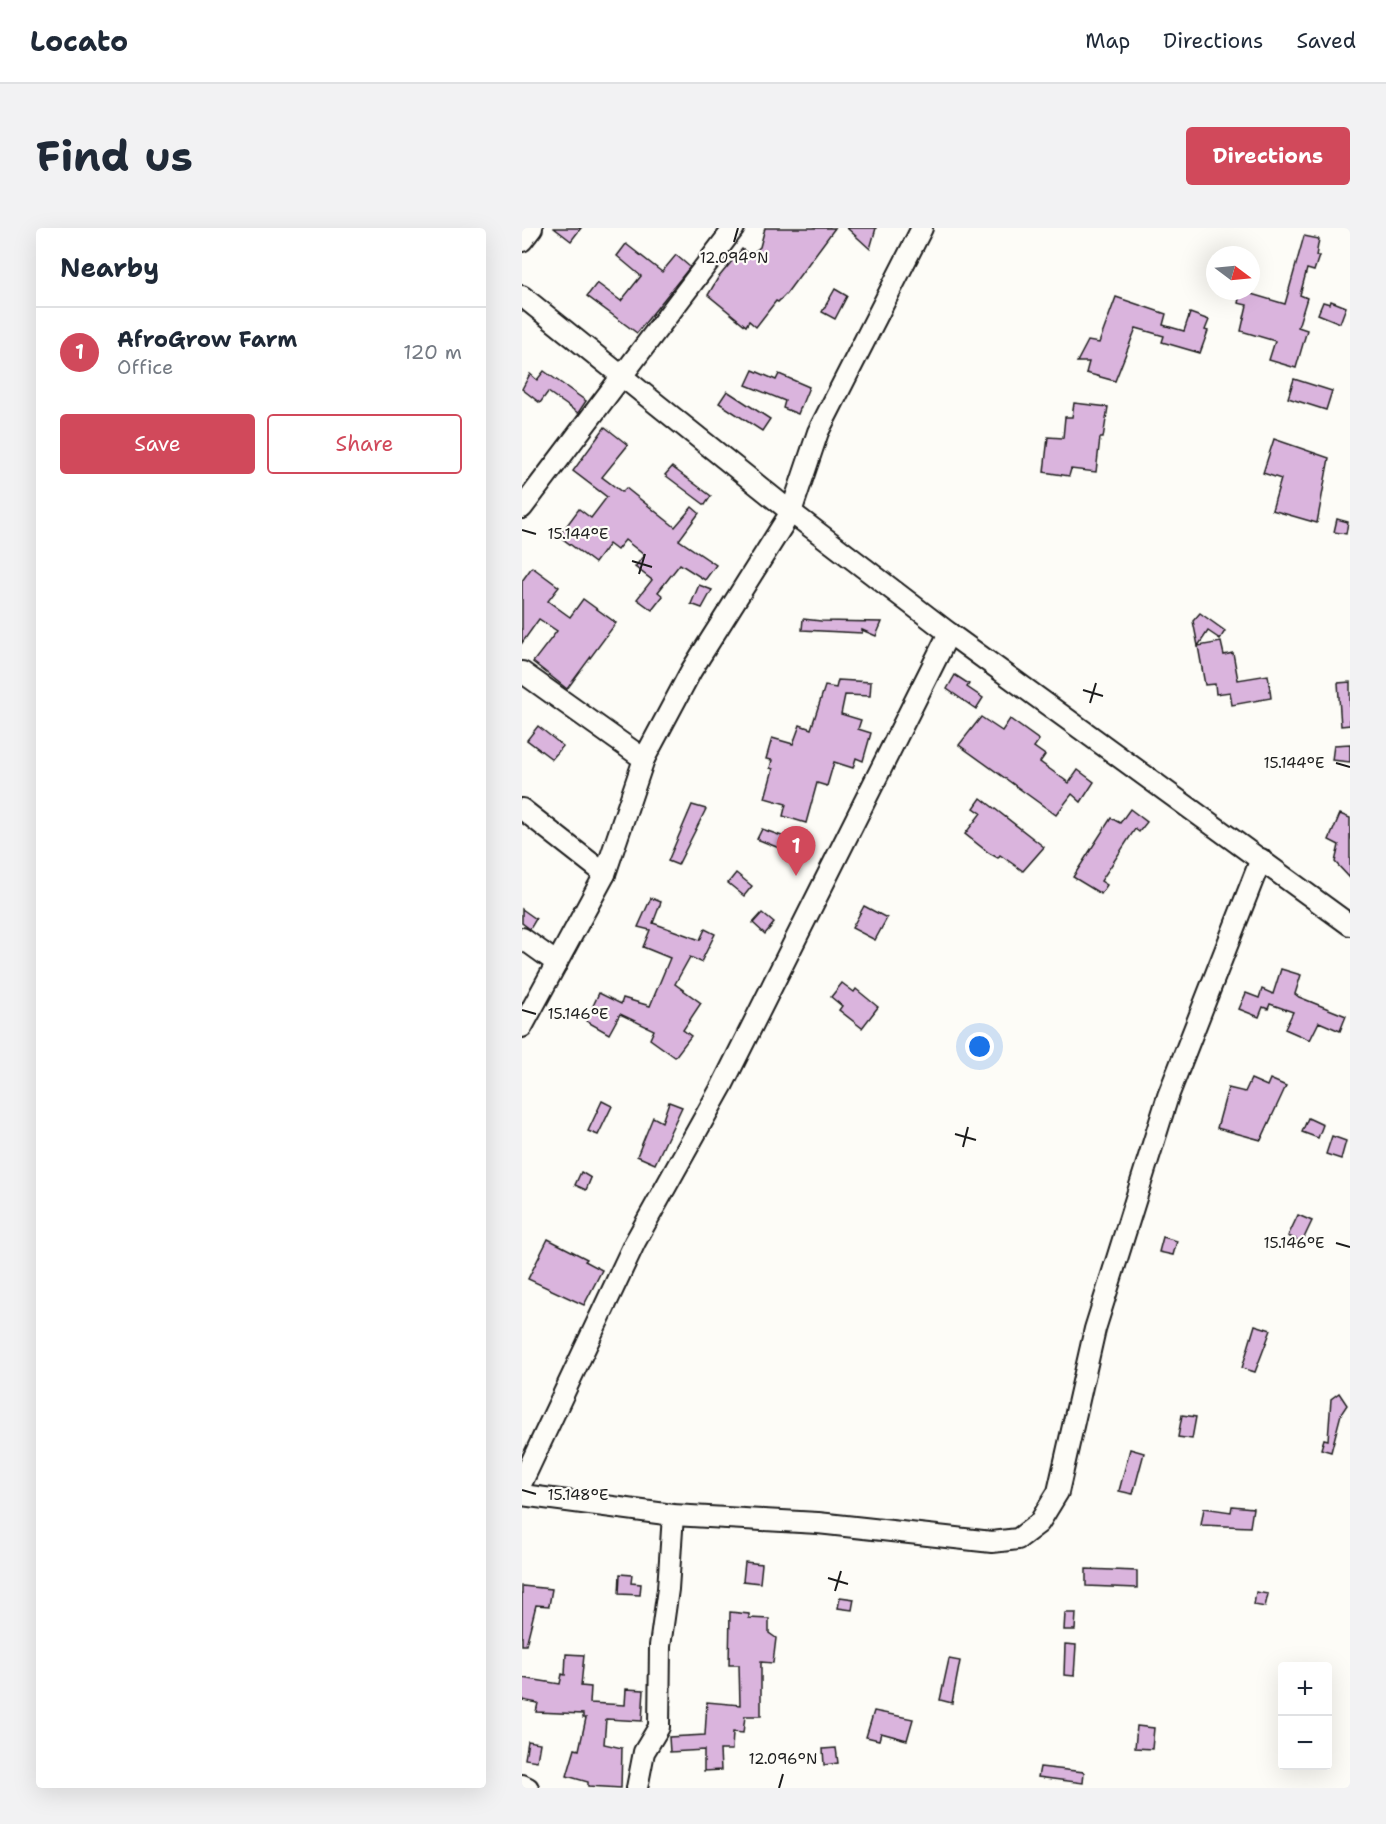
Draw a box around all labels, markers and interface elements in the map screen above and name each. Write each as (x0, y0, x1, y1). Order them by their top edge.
text: Locato (30, 22, 128, 60)
text: Map (1085, 27, 1130, 55)
text: Directions (1163, 27, 1263, 55)
text: Saved (1296, 27, 1356, 55)
button: Directions (1186, 127, 1350, 185)
text: Find us (36, 128, 193, 184)
north arrow (1206, 246, 1260, 300)
text: 12.094°N (700, 248, 768, 268)
text: Nearby (60, 250, 159, 285)
text: AfroGrow Farm (117, 325, 297, 354)
text: 1 (75, 339, 84, 365)
text: 120 m (403, 339, 462, 365)
text: Office (117, 354, 173, 380)
button: Save (60, 414, 255, 474)
button: Share (267, 414, 462, 474)
text: 15.144°E (548, 524, 608, 544)
text: 15.144°E (1264, 753, 1324, 773)
pin: 1 (776, 826, 816, 876)
text: 15.146°E (547, 1004, 609, 1024)
your location (965, 1032, 994, 1061)
text: 15.146°E (1263, 1233, 1325, 1253)
text: 15.148°E (548, 1485, 608, 1505)
map controls (1278, 1662, 1332, 1770)
button: + (1278, 1662, 1332, 1716)
button: − (1278, 1716, 1332, 1770)
text: 12.096°N (748, 1749, 818, 1769)

